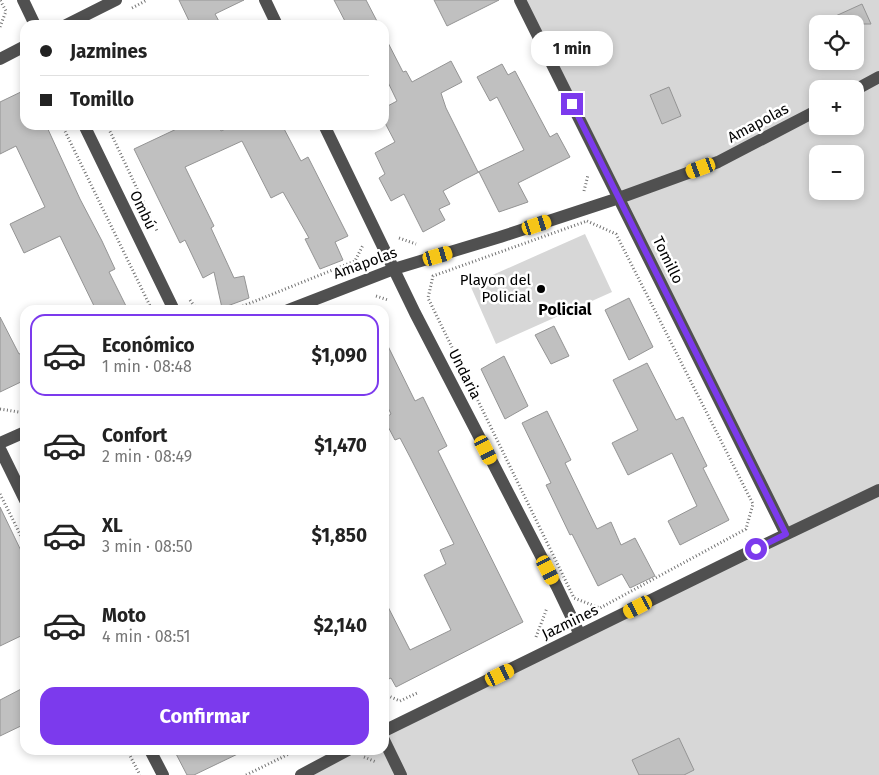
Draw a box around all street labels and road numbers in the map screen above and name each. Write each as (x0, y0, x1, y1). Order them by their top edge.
street label: Amapolas (724, 99, 792, 147)
street label: Ombú (126, 188, 160, 232)
street label: Tomillo (649, 233, 687, 287)
street label: Amapolas (331, 243, 399, 283)
street label: Undaria (445, 346, 485, 402)
street label: Jazmines (539, 601, 601, 643)

